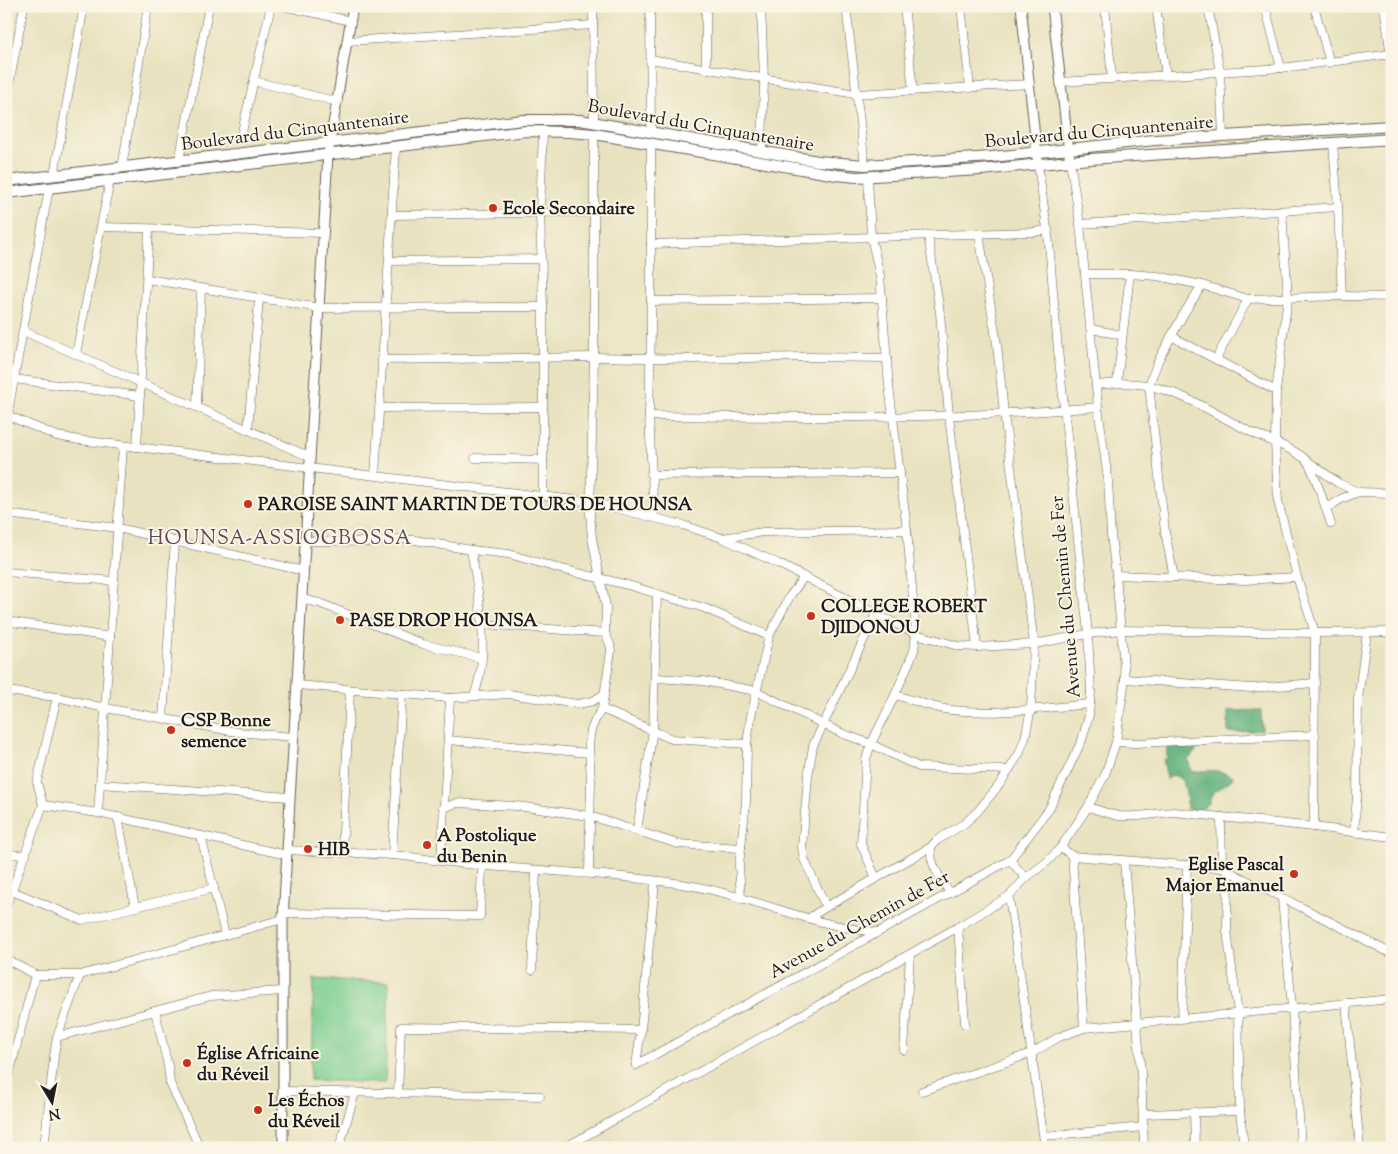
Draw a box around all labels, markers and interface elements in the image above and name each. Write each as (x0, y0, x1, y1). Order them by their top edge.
street label: Boulevard du Cinquantenaire (585, 94, 816, 160)
street label: Boulevard du Cinquantenaire (180, 105, 411, 159)
street label: Boulevard du Cinquantenaire (984, 110, 1215, 156)
place label: Ecole Secondaire (503, 197, 636, 223)
marker: Ecole Secondaire (487, 202, 499, 214)
place label: PAROISE SAINT MARTIN DE TOURS DE HOUNSA (258, 493, 693, 519)
street label: Avenue du Chemin de Fer (1045, 494, 1089, 699)
marker: PAROISE SAINT MARTIN DE TOURS DE HOUNSA (242, 498, 254, 510)
district label: HOUNSA-ASSIOGBOSSA (148, 525, 412, 554)
place label: COLLEGE ROBERT DJIDONOU (821, 595, 987, 642)
place label: PASE DROP HOUNSA (350, 609, 538, 635)
marker: COLLEGE ROBERT DJIDONOU (805, 610, 817, 622)
marker: PASE DROP HOUNSA (334, 614, 346, 626)
place label: CSP Bonne semence (181, 709, 272, 756)
marker: CSP Bonne semence (165, 724, 177, 736)
place label: A Postolique du Benin (437, 824, 537, 871)
place label: HIB (318, 838, 350, 864)
marker: A Postolique du Benin (421, 839, 433, 851)
marker: HIB (302, 843, 314, 855)
place label: Eglise Pascal Major Emanuel (1166, 853, 1285, 900)
street label: Avenue du Chemin de Fer (765, 865, 955, 986)
marker: Eglise Pascal Major Emanuel (1288, 868, 1300, 880)
place label: Église Africaine du Réveil (197, 1041, 320, 1089)
marker: Église Africaine du Réveil (181, 1057, 193, 1069)
north arrow (28, 1076, 78, 1126)
place label: Les Échos du Réveil (268, 1088, 344, 1136)
text: N (47, 1102, 61, 1124)
marker: Les Échos du Réveil (252, 1104, 264, 1116)

